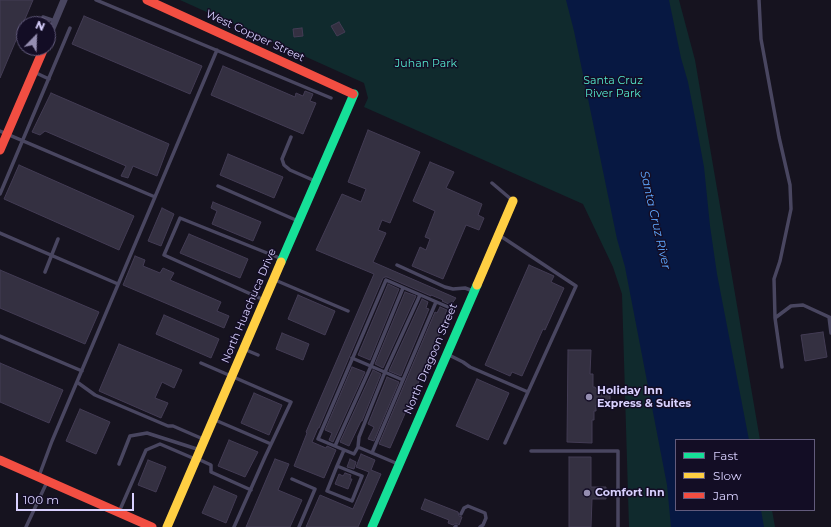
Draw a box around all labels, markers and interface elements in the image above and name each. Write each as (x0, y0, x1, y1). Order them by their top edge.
street label: West Copper Street (203, 7, 307, 65)
north arrow (16, 16, 56, 56)
text: N (33, 18, 47, 34)
park label: Juhan Park (395, 57, 457, 71)
park label: Santa Cruz River Park (583, 74, 643, 100)
water label: Santa Cruz River (637, 169, 673, 271)
street label: North Huachuca Drive (219, 247, 279, 365)
street label: North Dragoon Street (402, 301, 460, 417)
place label: Holiday Inn Express & Suites (597, 384, 691, 410)
marker: Holiday Inn Express & Suites (584, 392, 594, 402)
legend (675, 439, 815, 511)
text: Fast (713, 448, 738, 463)
text: Slow (713, 468, 742, 483)
scale bar (18, 485, 136, 511)
place label: Comfort Inn (595, 486, 665, 500)
marker: Comfort Inn (582, 488, 592, 498)
text: Jam (713, 488, 739, 503)
text: 100 m (23, 492, 59, 507)

